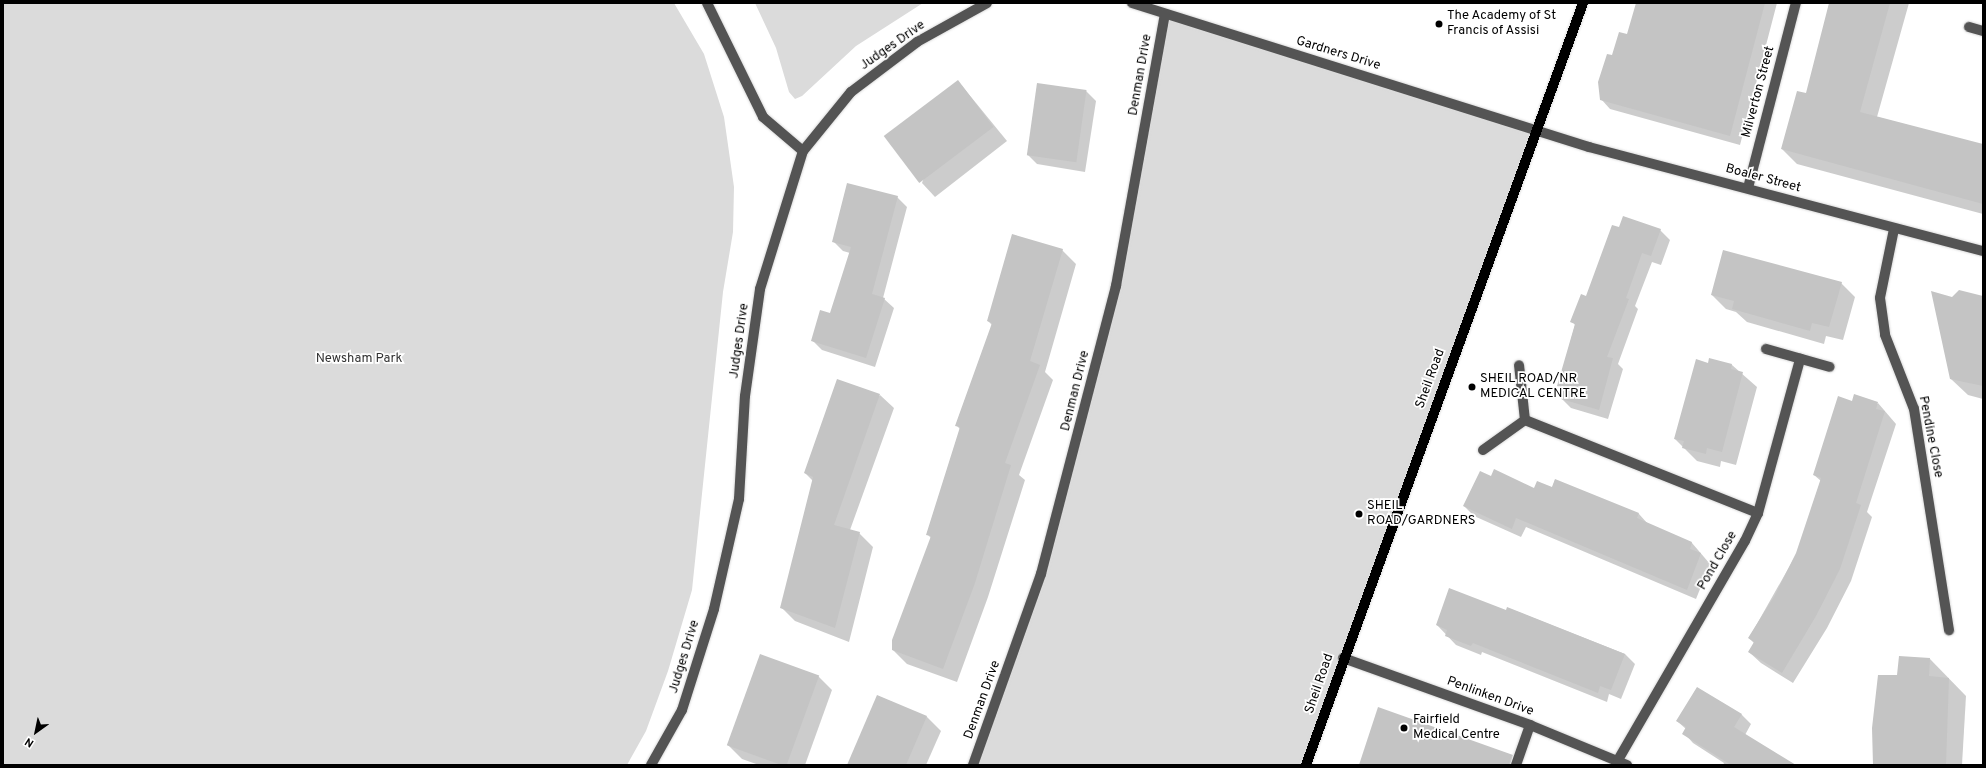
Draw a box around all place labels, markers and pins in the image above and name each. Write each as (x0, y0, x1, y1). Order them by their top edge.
place label: The Academy of St Francis of Assisi (1447, 9, 1557, 40)
marker: The Academy of St Francis of Assisi (1434, 19, 1444, 29)
place label: SHEIL ROAD/NR MEDICAL CENTRE (1480, 372, 1587, 403)
marker: SHEIL ROAD/NR MEDICAL CENTRE (1467, 382, 1477, 392)
place label: SHEIL ROAD/GARDNERS (1367, 499, 1476, 530)
marker: SHEIL ROAD/GARDNERS (1354, 509, 1364, 519)
place label: Fairfield Medical Centre (1413, 713, 1500, 744)
marker: Fairfield Medical Centre (1398, 722, 1410, 734)

